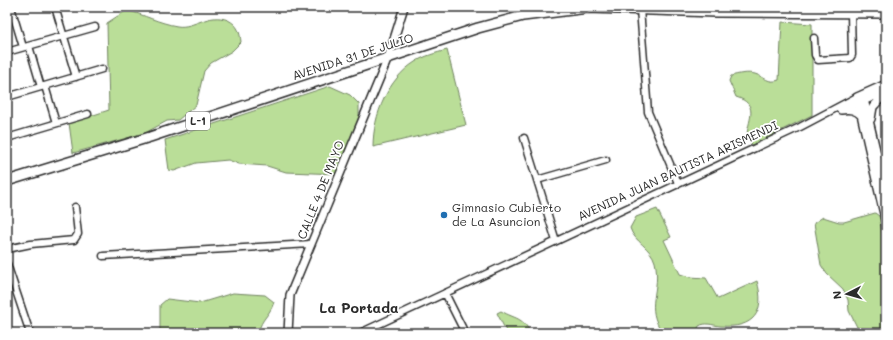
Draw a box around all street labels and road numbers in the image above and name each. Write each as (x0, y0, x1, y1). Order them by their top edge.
street label: AVENIDA 31 DE JULIO (290, 29, 415, 83)
road number: L-1 (186, 112, 210, 130)
street label: AVENIDA JUAN BAUTISTA ARISMENDI (575, 117, 780, 224)
street label: CALLE 4 DE MAYO (293, 138, 347, 241)

